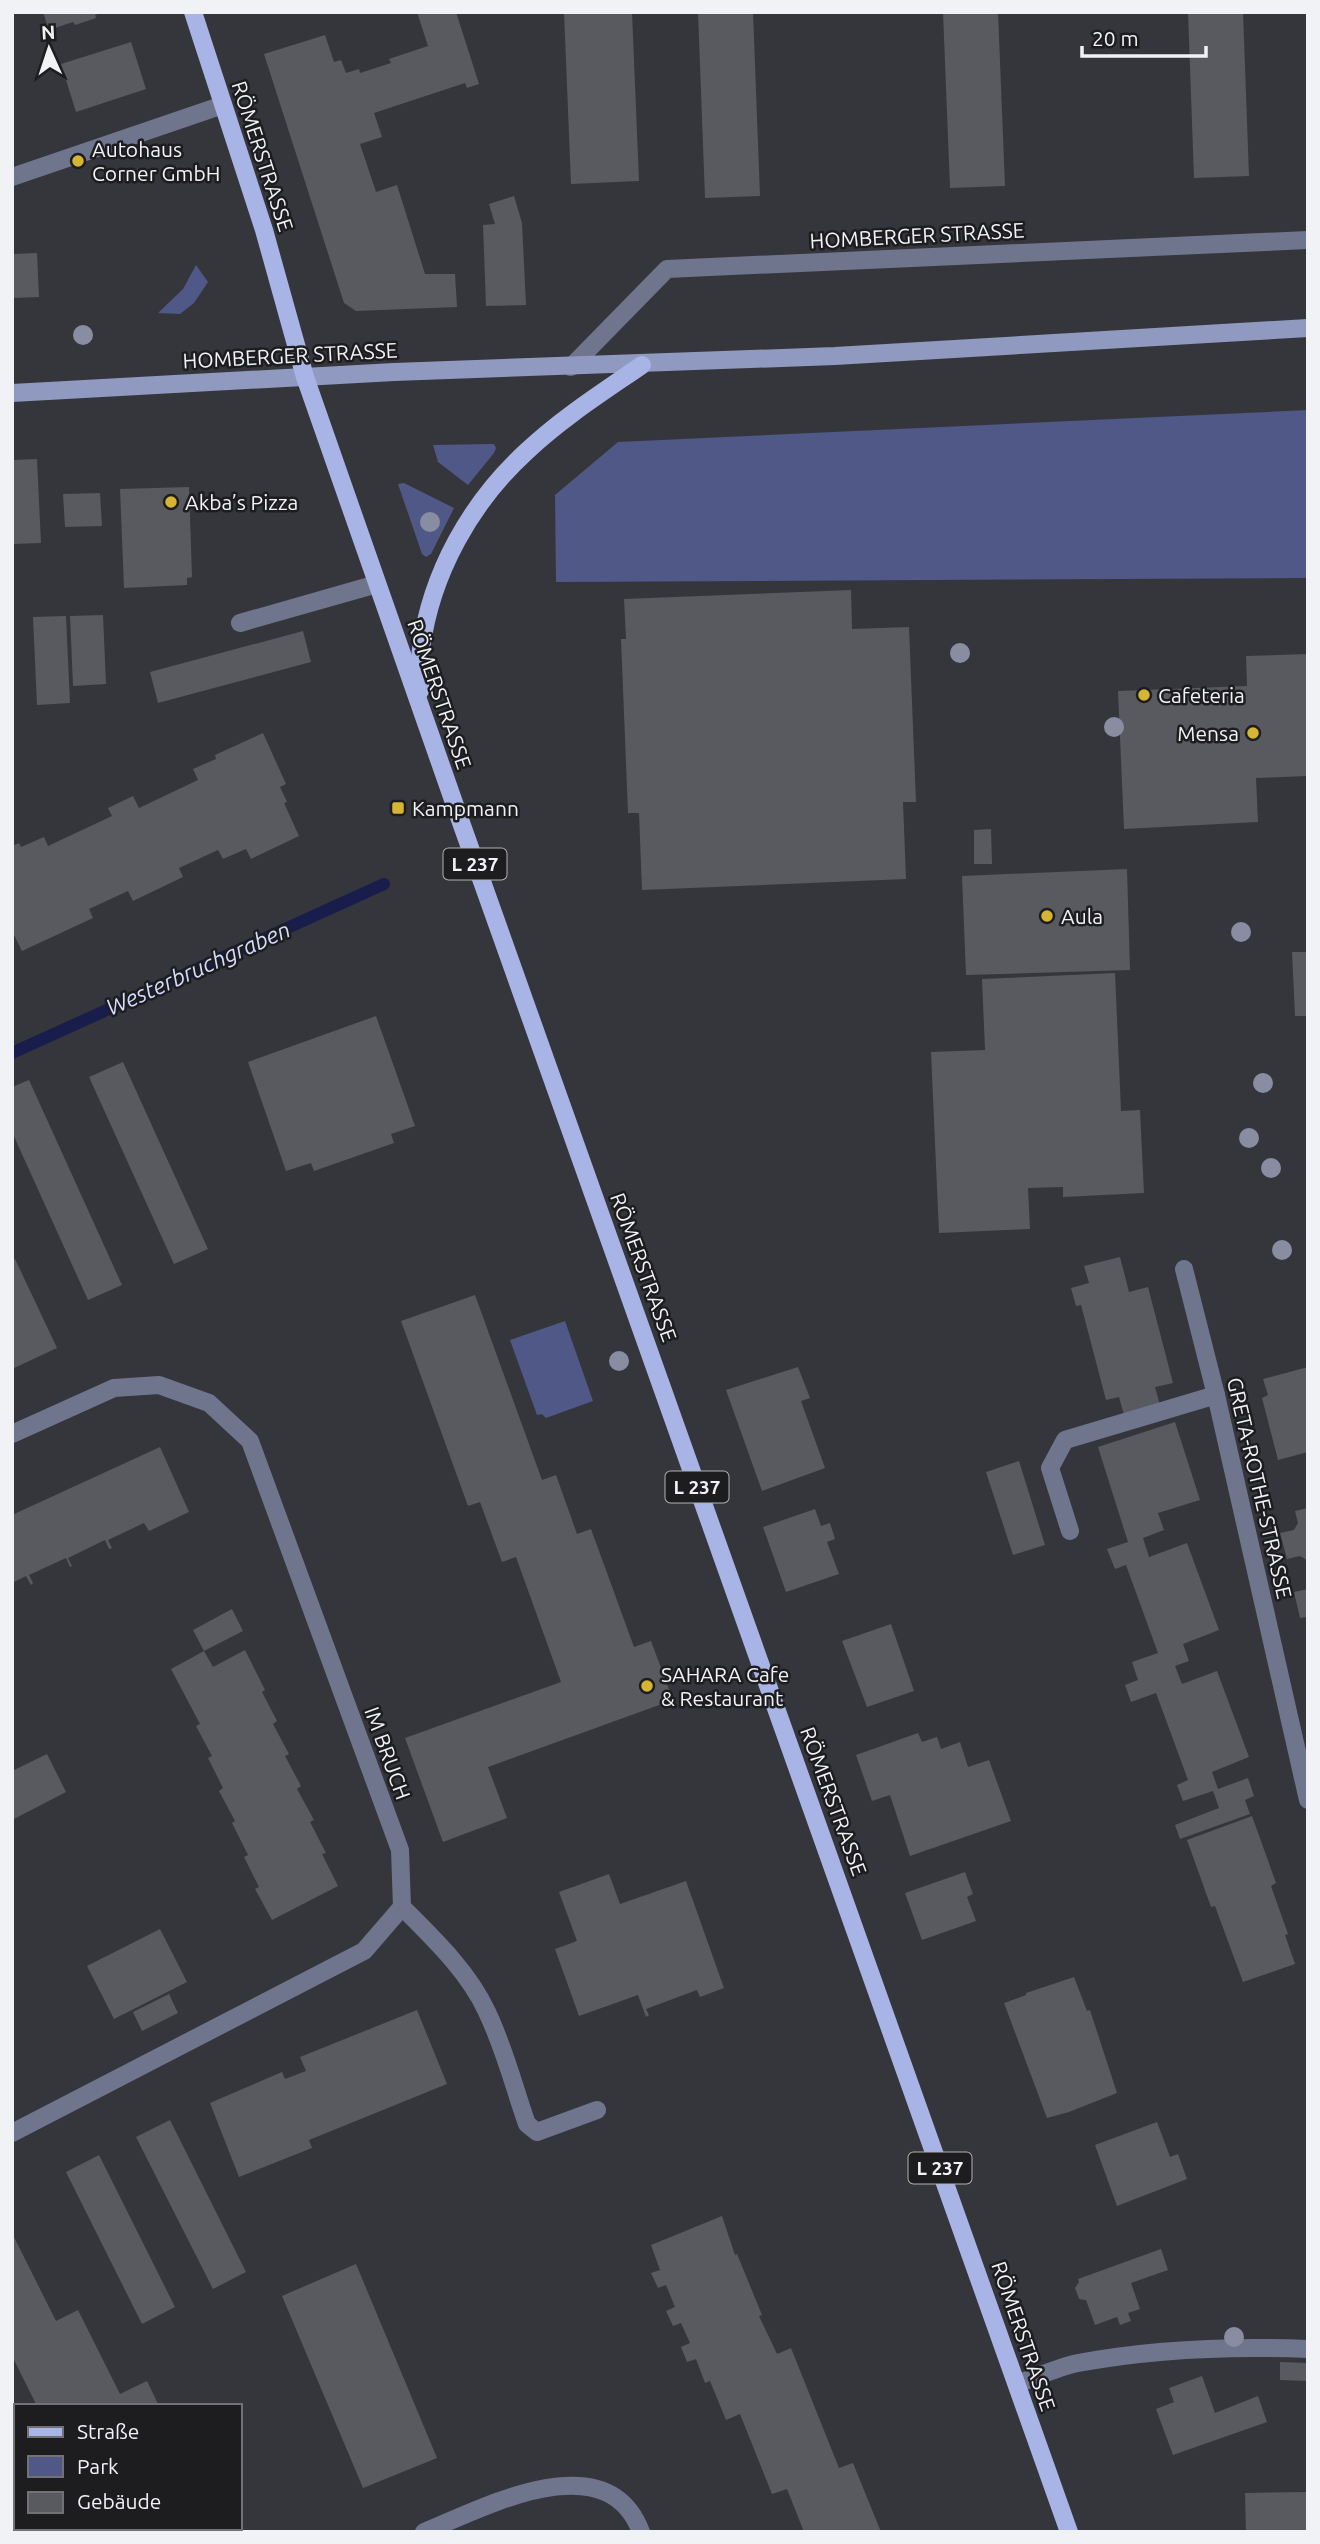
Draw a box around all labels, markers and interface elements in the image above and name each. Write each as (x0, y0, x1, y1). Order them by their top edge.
north arrow (14, 14, 84, 84)
scale bar (1082, 14, 1206, 58)
text: N (40, 21, 56, 43)
text: 20 m (1092, 26, 1139, 50)
street label: RÖMERSTRASSE (227, 78, 299, 234)
place label: Autohaus Corner GmbH (92, 137, 220, 185)
marker: Autohaus Corner GmbH (70, 153, 86, 169)
street label: HOMBERGER STRASSE (809, 217, 1025, 253)
street label: HOMBERGER STRASSE (182, 337, 398, 373)
place label: Akba’s Pizza (185, 490, 298, 514)
marker: Akba’s Pizza (163, 494, 179, 510)
street label: RÖMERSTRASSE (403, 616, 477, 772)
place label: Cafeteria (1158, 683, 1245, 707)
marker: Cafeteria (1136, 687, 1152, 703)
place label: Mensa (1177, 721, 1239, 745)
marker: Mensa (1245, 725, 1261, 741)
place label: Kampmann (412, 796, 519, 820)
marker: Kampmann (390, 800, 406, 816)
road number: L 237 (444, 848, 506, 880)
place label: Aula (1061, 904, 1103, 928)
marker: Aula (1039, 908, 1055, 924)
water label: Westerbruchgraben (102, 916, 294, 1020)
street label: RÖMERSTRASSE (606, 1189, 682, 1345)
street label: GRETA-ROTHE-STRASSE (1223, 1375, 1297, 1601)
road number: L 237 (666, 1471, 728, 1502)
place label: SAHARA Cafe & Restaurant (661, 1662, 789, 1710)
marker: SAHARA Cafe & Restaurant (639, 1678, 655, 1694)
street label: IM BRUCH (360, 1703, 416, 1803)
street label: RÖMERSTRASSE (796, 1723, 872, 1879)
road number: L 237 (908, 2152, 972, 2184)
street label: RÖMERSTRASSE (987, 2258, 1061, 2414)
legend (14, 2404, 242, 2530)
text: Straße (77, 2419, 139, 2443)
text: Park (77, 2454, 119, 2478)
text: Gebäude (77, 2489, 161, 2513)

